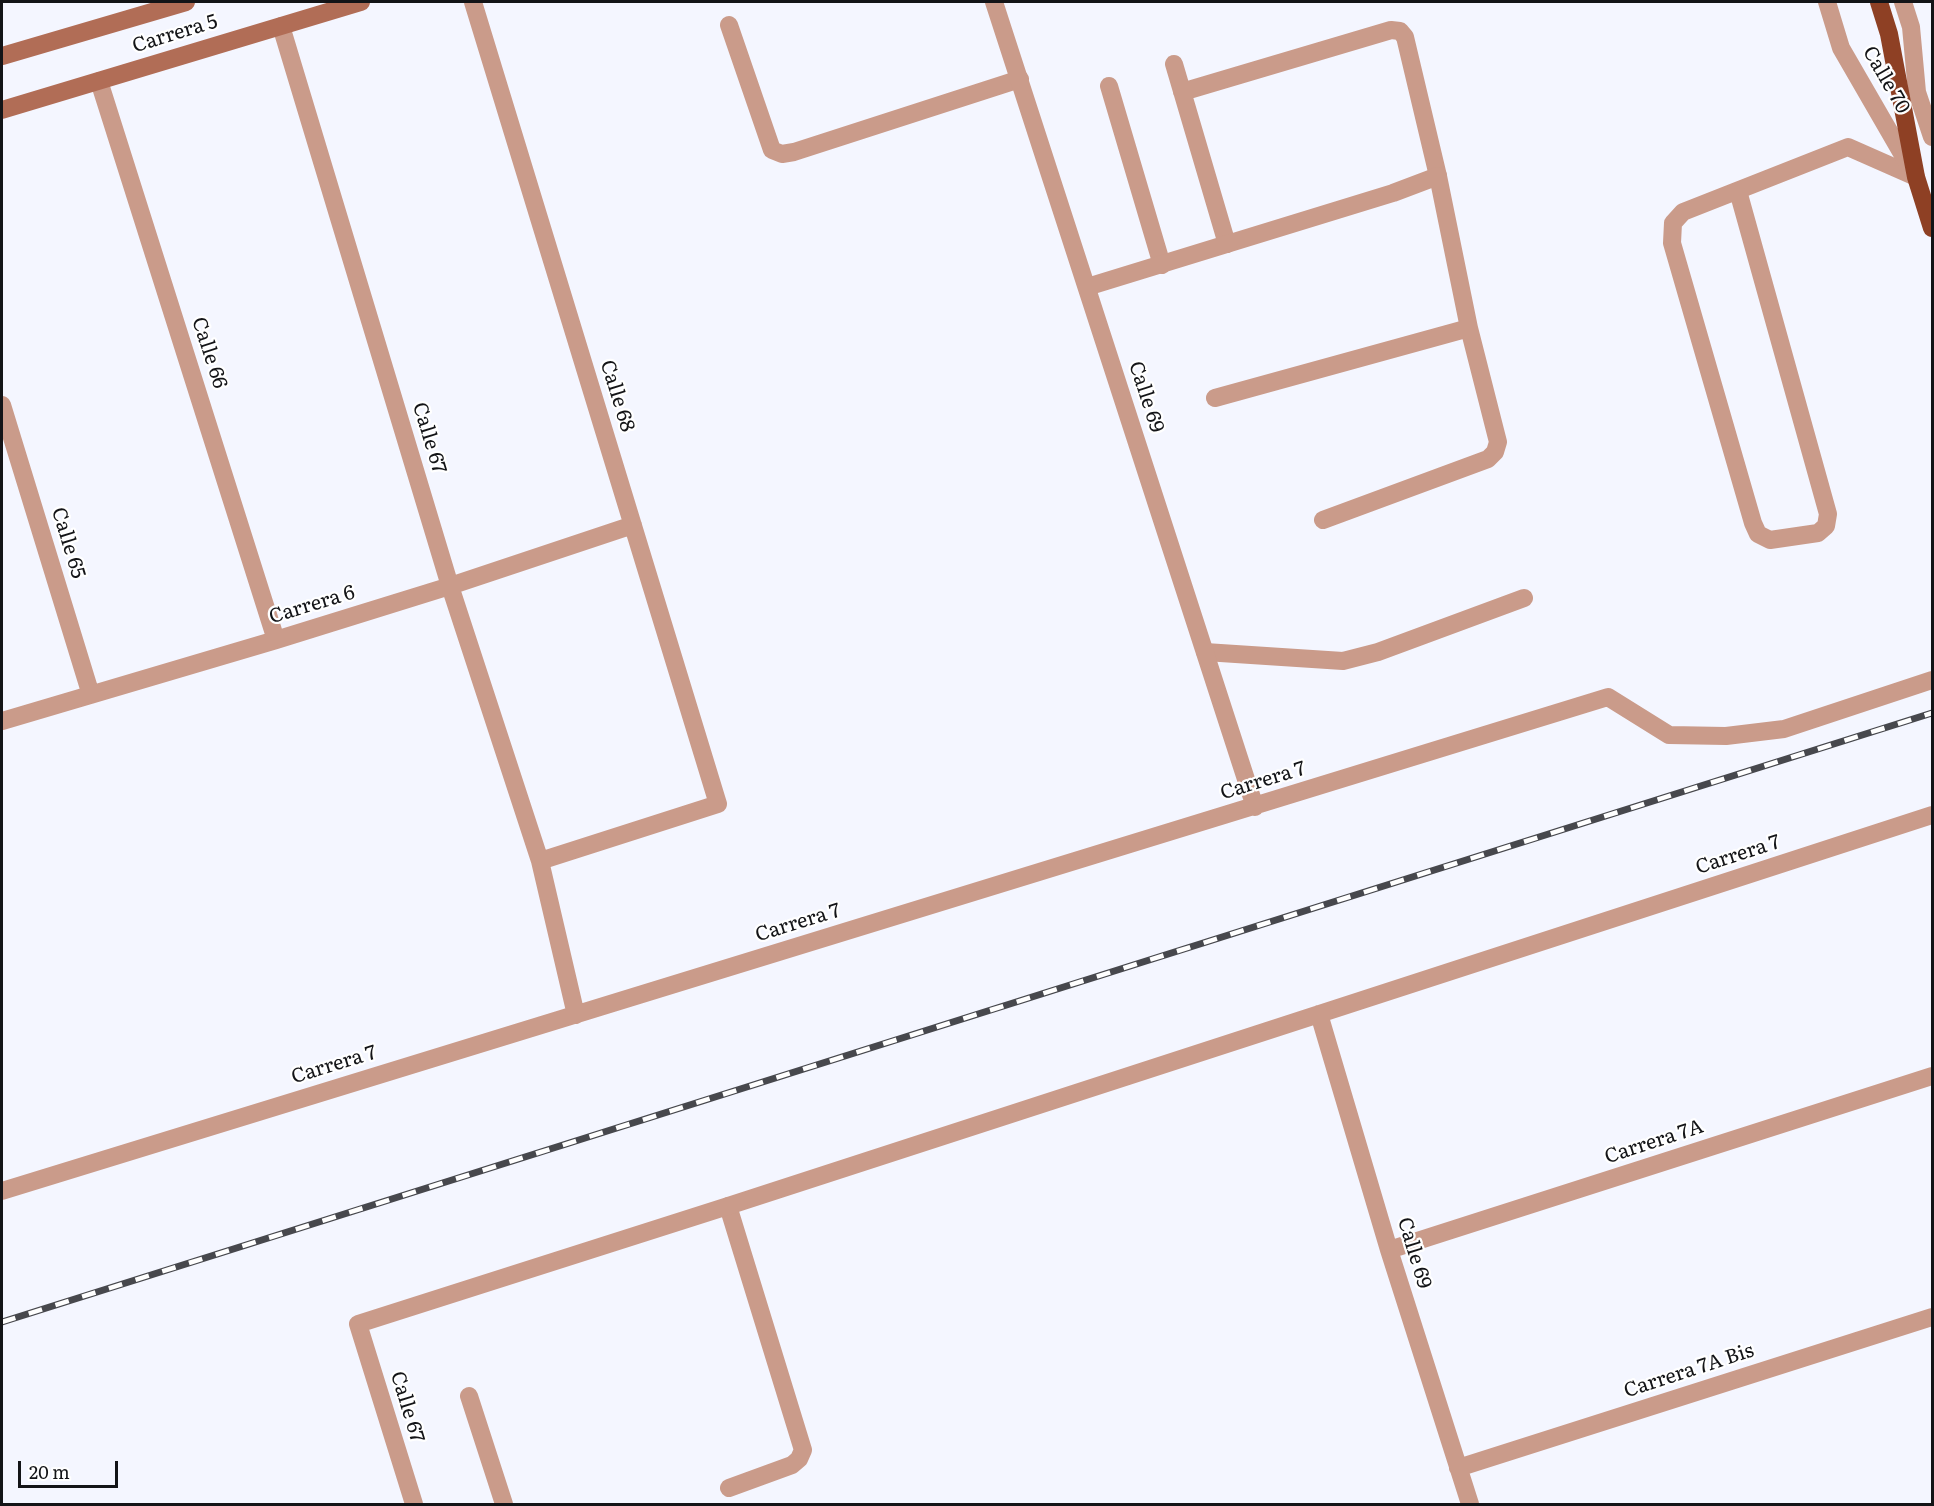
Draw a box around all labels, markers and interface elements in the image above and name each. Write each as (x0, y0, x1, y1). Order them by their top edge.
street label: Carrera 5 (130, 10, 220, 58)
street label: Calle 70 (1857, 42, 1915, 118)
street label: Calle 66 (186, 314, 232, 392)
street label: Calle 68 (595, 357, 639, 435)
street label: Calle 69 (1123, 358, 1169, 436)
street label: Calle 67 (407, 400, 451, 476)
street label: Calle 65 (46, 505, 90, 581)
street label: Carrera 6 (266, 581, 358, 629)
street label: Carrera 7 (1218, 757, 1308, 805)
street label: Carrera 7 (1693, 830, 1783, 880)
street label: Carrera 7 (753, 899, 843, 947)
street label: Carrera 7 (289, 1041, 379, 1089)
street label: Carrera 7A (1602, 1115, 1706, 1169)
street label: Calle 69 (1392, 1214, 1436, 1292)
street label: Carrera 7A Bis (1621, 1339, 1757, 1403)
street label: Calle 67 (385, 1369, 429, 1445)
scale bar (21, 1449, 122, 1487)
text: 20 m (29, 1458, 70, 1485)

